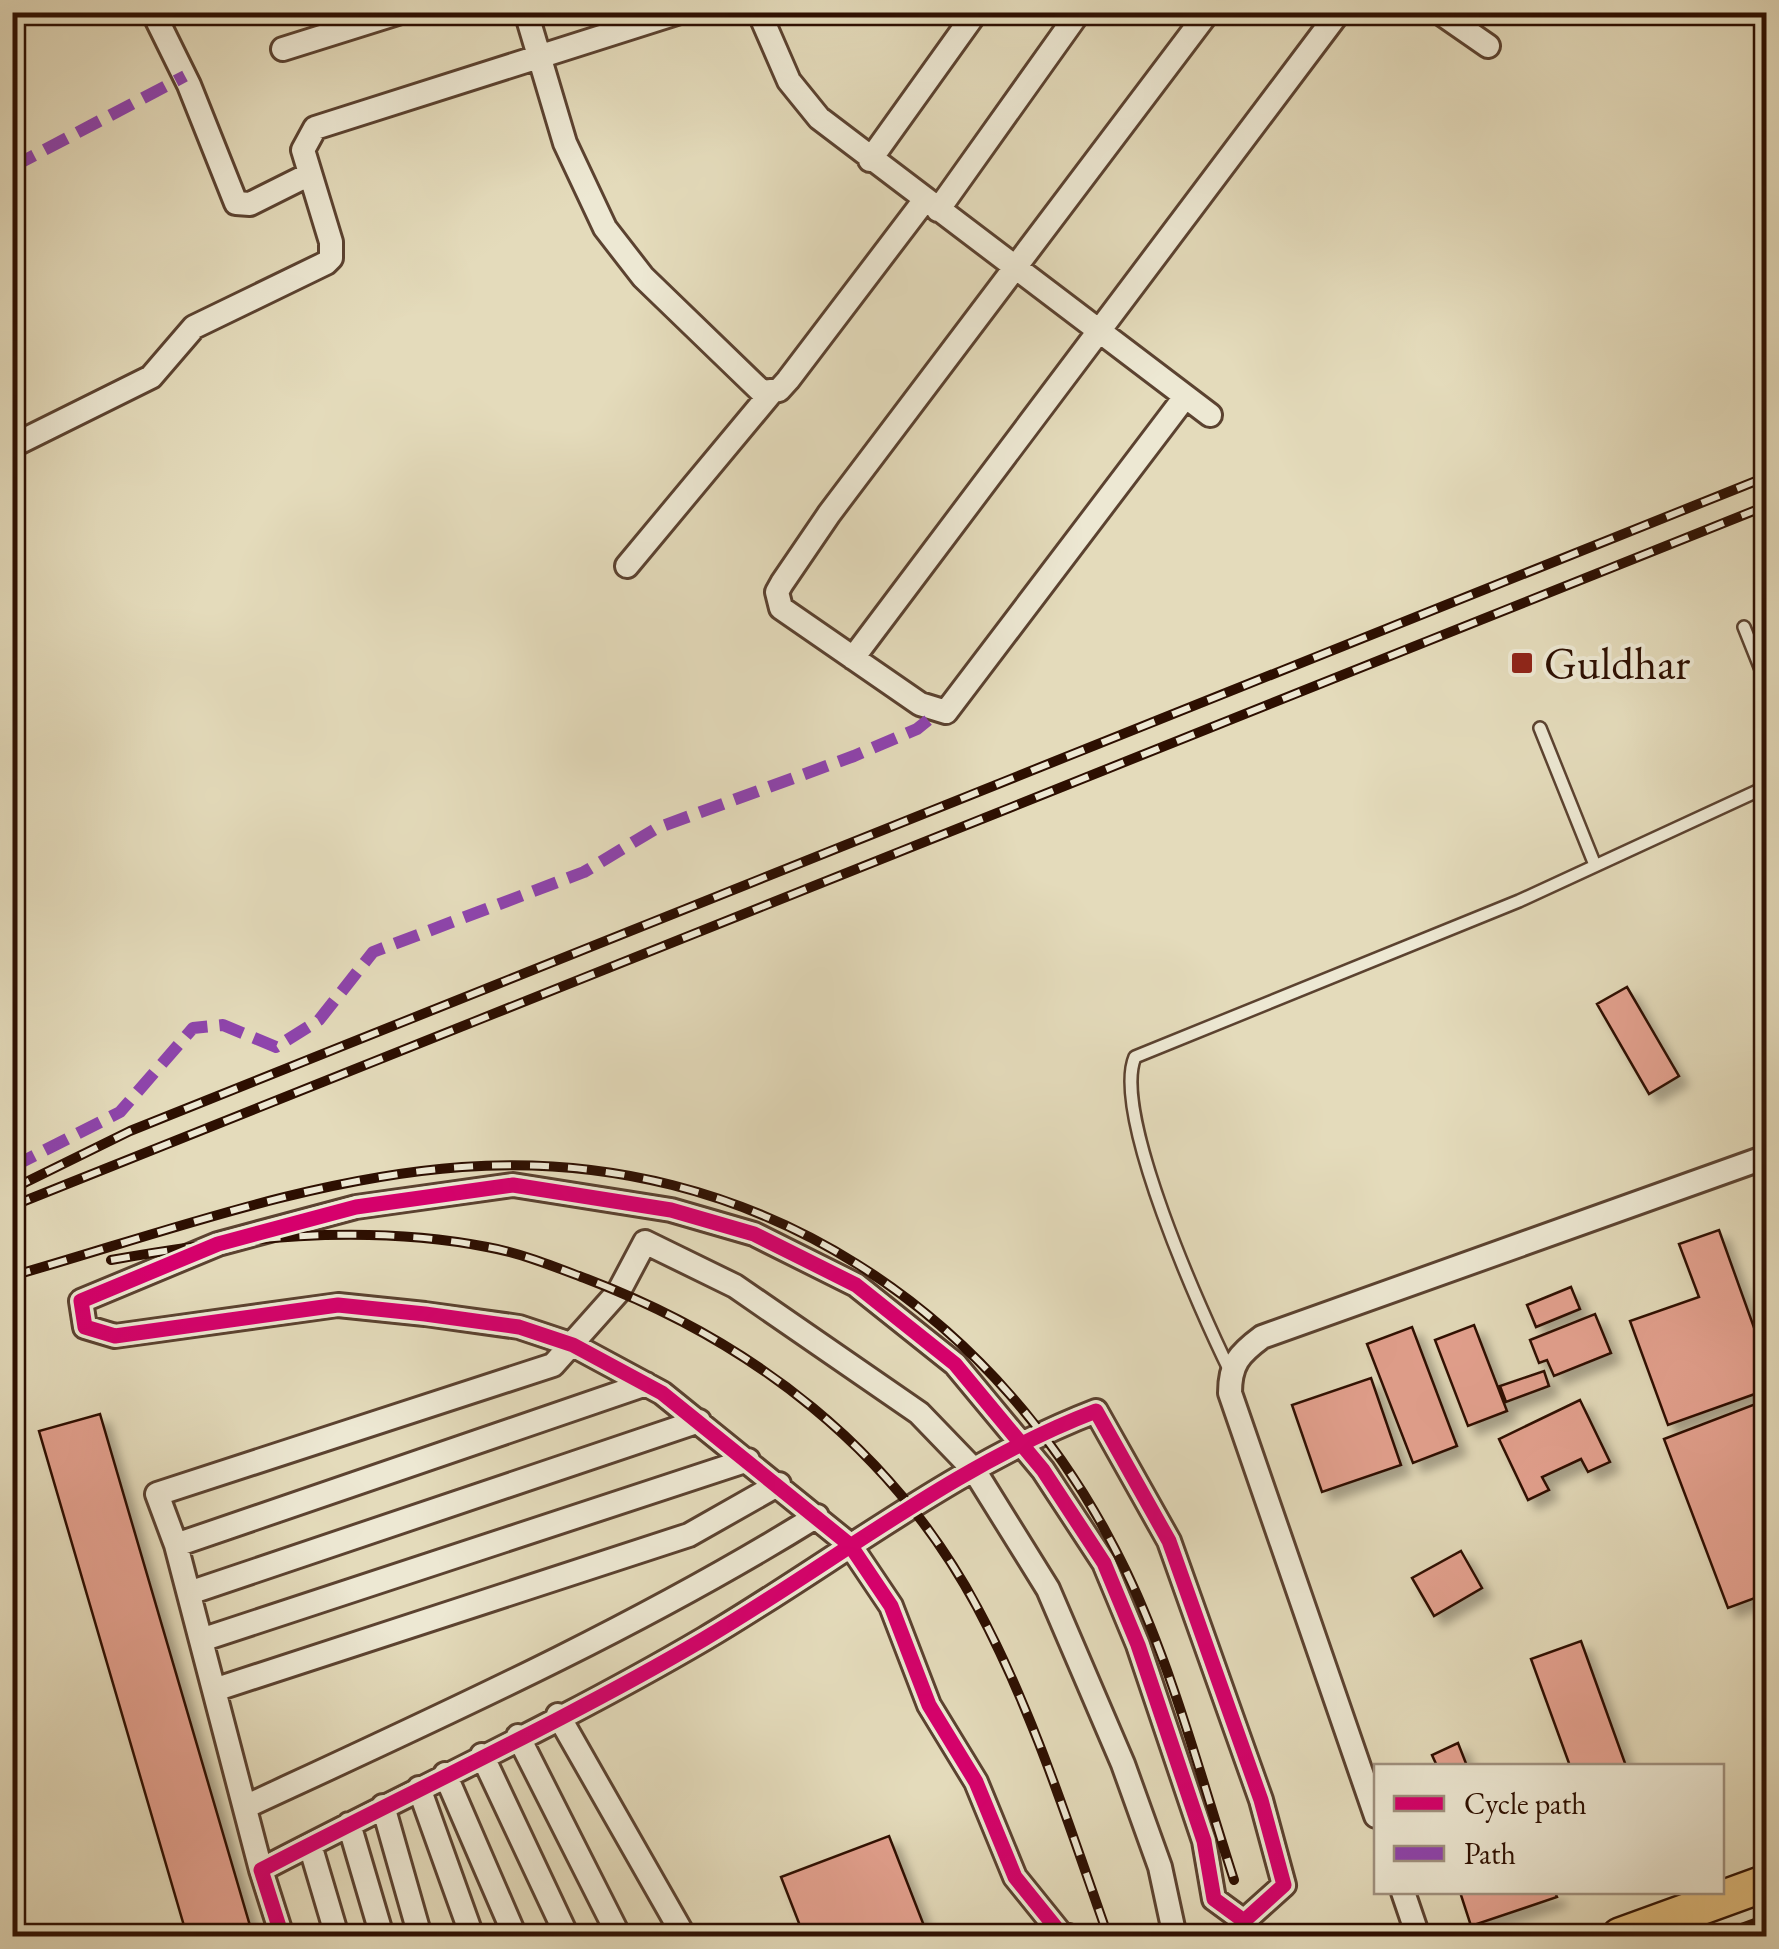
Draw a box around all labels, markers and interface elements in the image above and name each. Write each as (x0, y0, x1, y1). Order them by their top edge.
place label: Guldhar (1544, 634, 1690, 692)
marker: Guldhar (1509, 650, 1535, 676)
legend (1374, 1764, 1724, 1894)
text: Cycle path (1464, 1784, 1587, 1823)
text: Path (1464, 1834, 1516, 1873)

